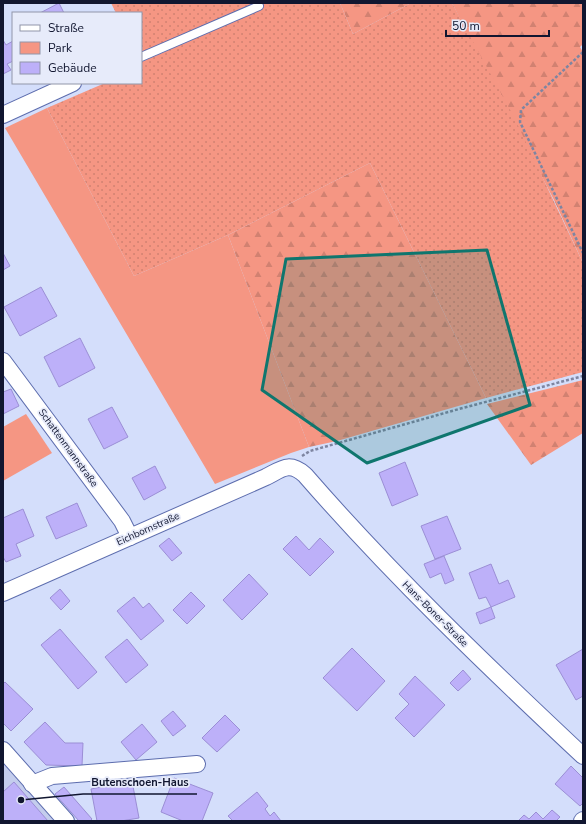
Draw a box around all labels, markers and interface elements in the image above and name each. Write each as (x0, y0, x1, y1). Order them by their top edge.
legend (12, 12, 142, 84)
scale bar (446, 12, 549, 38)
text: 50 m (452, 18, 480, 34)
text: Straße (48, 20, 84, 36)
text: Park (48, 40, 73, 56)
text: Gebäude (48, 60, 97, 76)
street label: Schattenmannstraße (35, 406, 101, 490)
street label: Eichbornstraße (114, 509, 182, 549)
street label: Hans-Boner-Straße (399, 578, 471, 650)
callout: Butenschoen-Haus (83, 771, 197, 794)
text: Butenschoen-Haus (91, 775, 189, 790)

